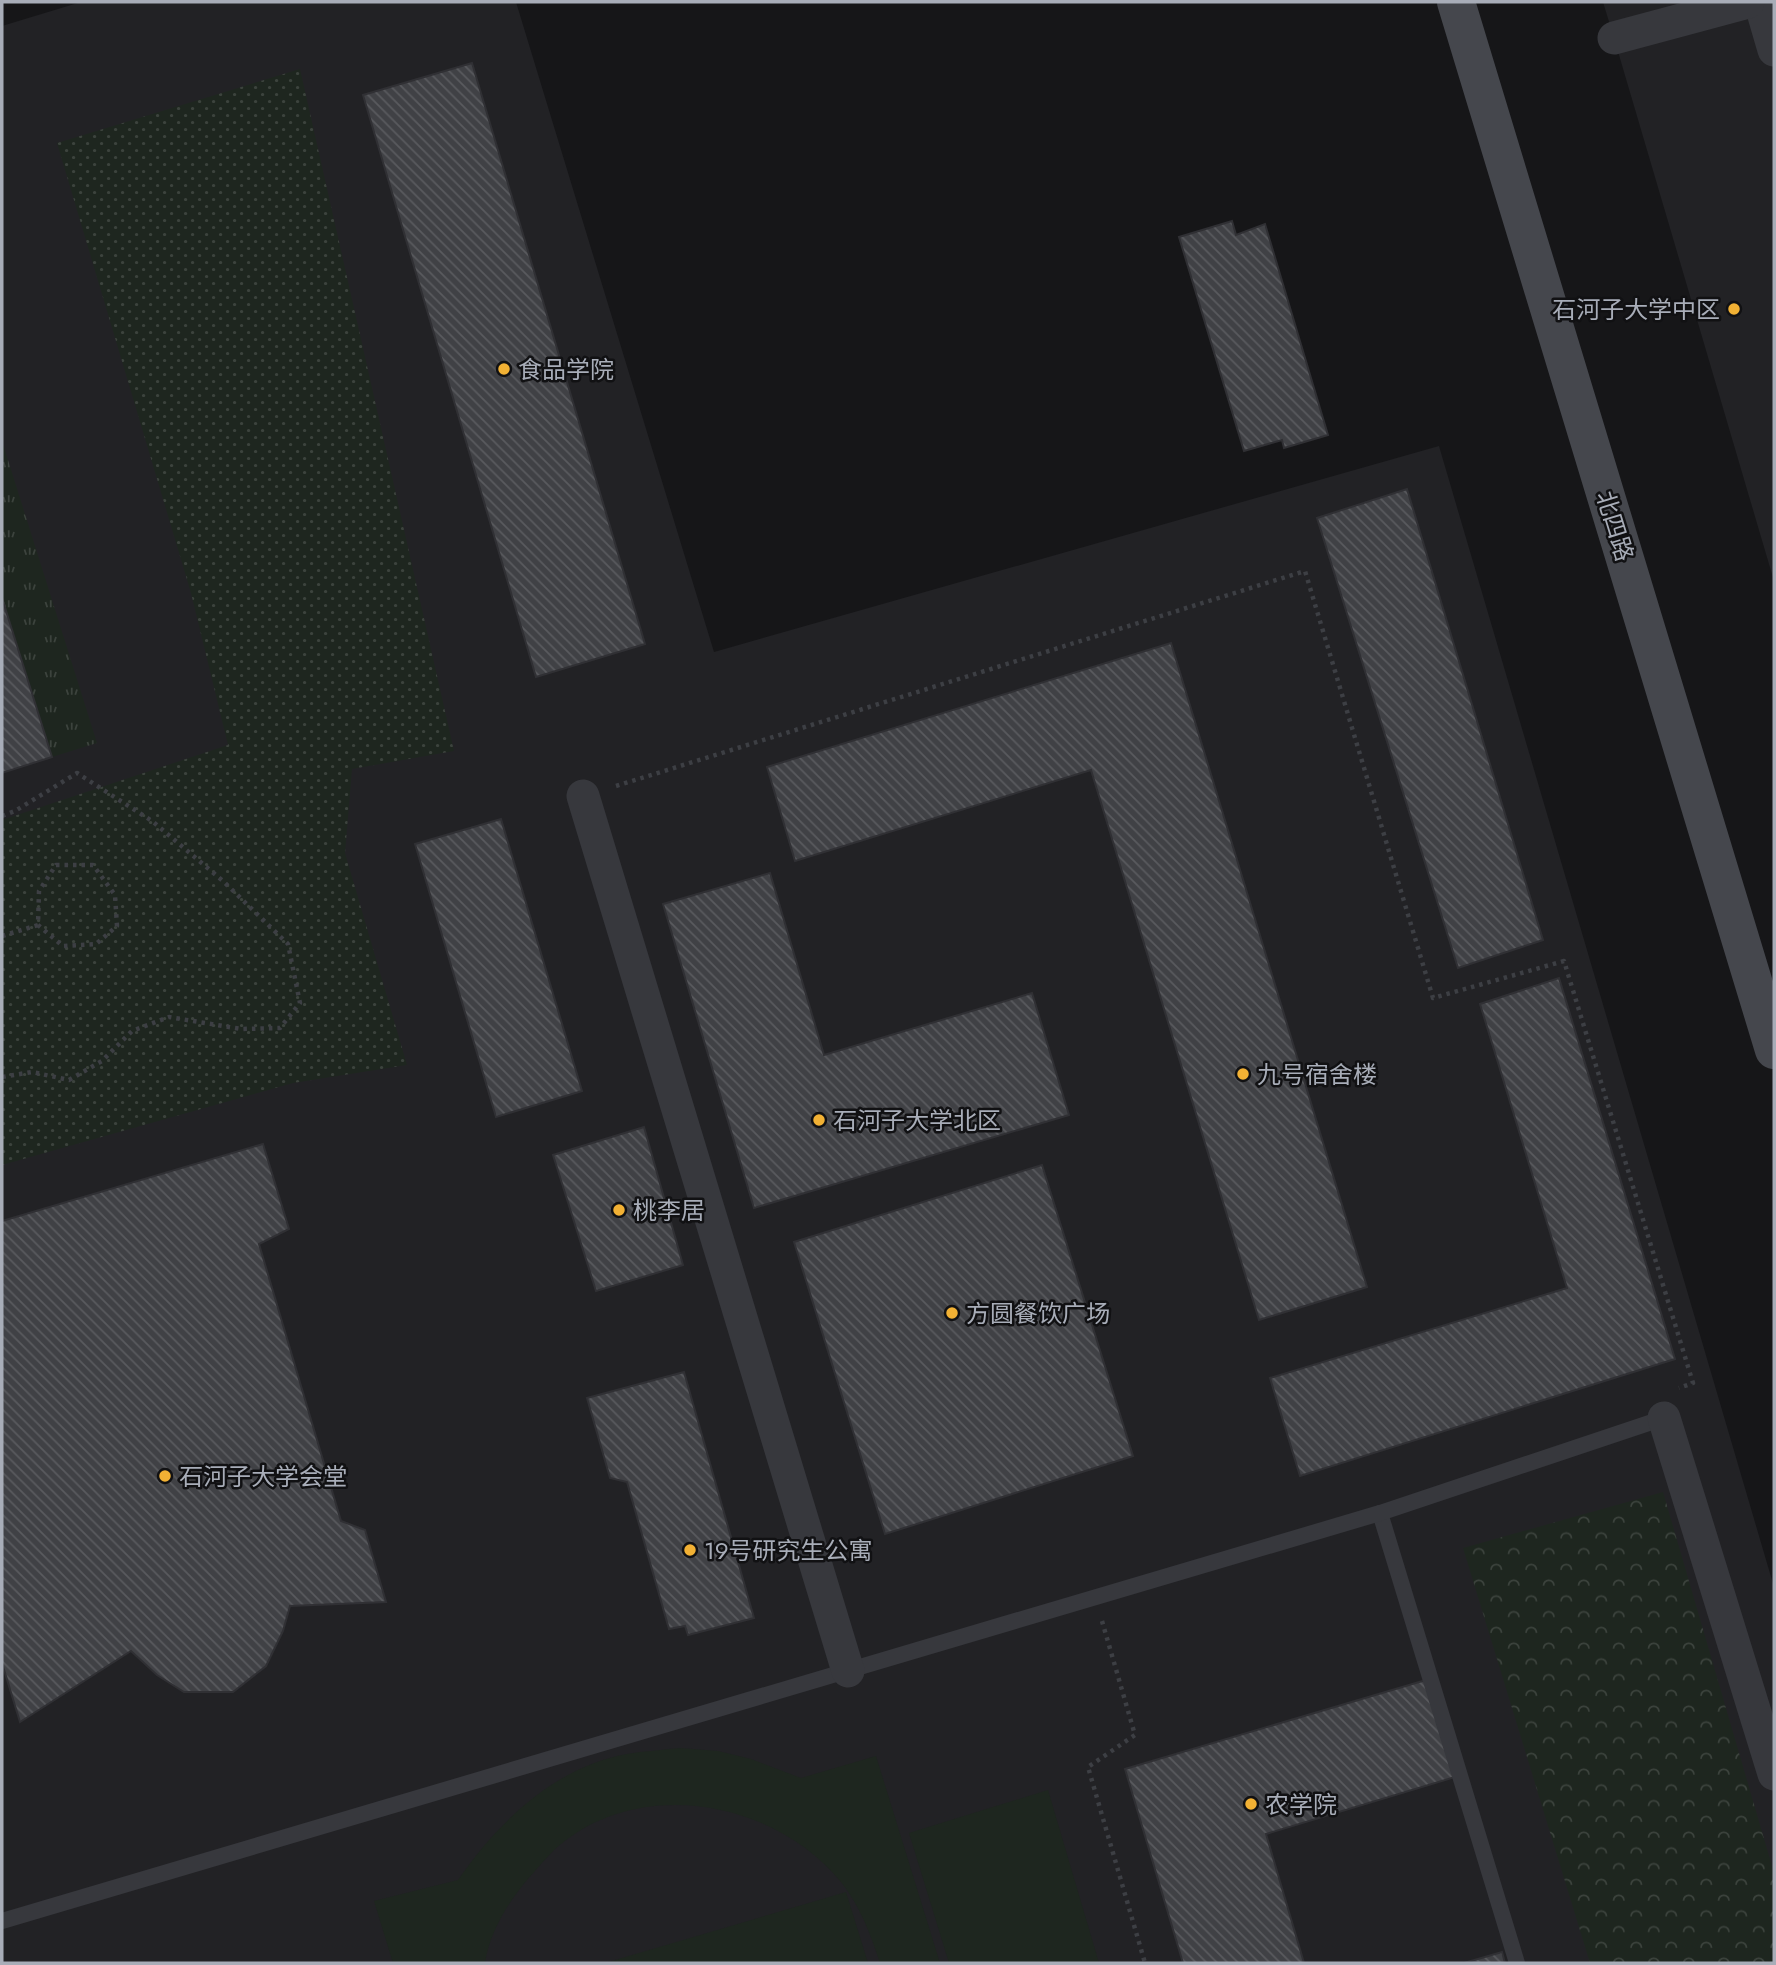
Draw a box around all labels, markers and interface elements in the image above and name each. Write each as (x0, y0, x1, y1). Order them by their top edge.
place label: 石河子大学中区 (1552, 292, 1720, 327)
marker: 石河子大学中区 (1726, 301, 1742, 317)
place label: 食品学院 (518, 352, 614, 387)
marker: 食品学院 (496, 361, 512, 377)
street label: 北四路 (1588, 486, 1642, 566)
place label: 九号宿舍楼 (1257, 1057, 1377, 1092)
marker: 九号宿舍楼 (1235, 1066, 1251, 1082)
place label: 石河子大学北区 (833, 1103, 1001, 1138)
marker: 石河子大学北区 (811, 1112, 827, 1128)
place label: 桃李居 (633, 1193, 705, 1228)
marker: 桃李居 (611, 1202, 627, 1218)
place label: 方圆餐饮广场 (966, 1296, 1110, 1331)
marker: 方圆餐饮广场 (944, 1305, 960, 1321)
place label: 石河子大学会堂 (179, 1459, 347, 1494)
marker: 石河子大学会堂 (157, 1468, 173, 1484)
place label: 19号研究生公寓 (704, 1533, 873, 1568)
marker: 19号研究生公寓 (682, 1542, 698, 1558)
place label: 农学院 (1265, 1787, 1337, 1822)
marker: 农学院 (1243, 1796, 1259, 1812)

